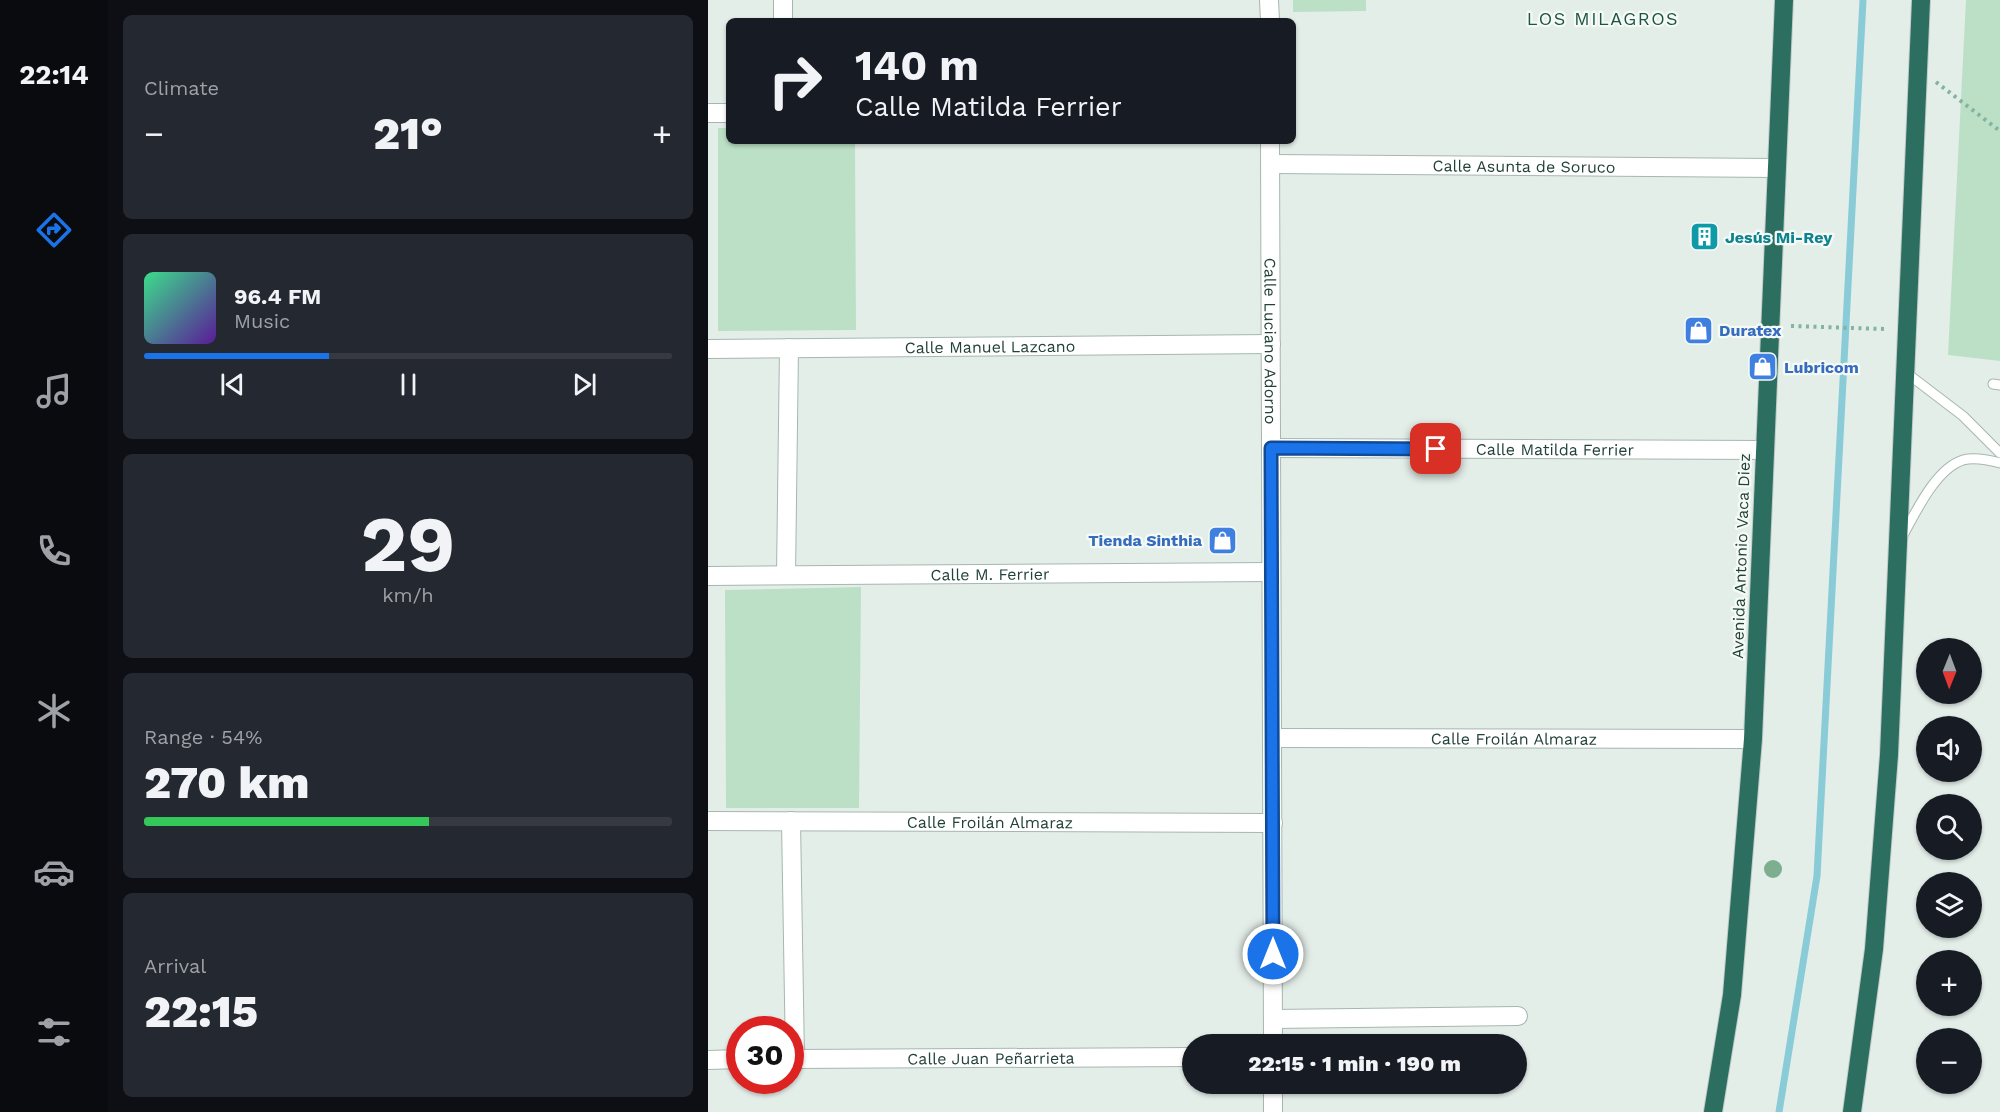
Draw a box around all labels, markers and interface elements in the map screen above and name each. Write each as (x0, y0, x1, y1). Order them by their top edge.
district label: LOS MILAGROS (1527, 8, 1679, 29)
text: 140 m (855, 41, 979, 90)
icon: right (756, 42, 834, 120)
text: 22:14 (19, 59, 89, 91)
text: Climate (144, 76, 219, 100)
text: Calle Matilda Ferrier (855, 91, 1122, 123)
text: 21° (373, 107, 443, 160)
text: − (144, 114, 164, 153)
text: + (652, 114, 672, 153)
street label: Calle Asunta de Soruco (1432, 156, 1616, 176)
icon: directions (33, 209, 75, 251)
building icon: Jesús Mi-Rey (1688, 221, 1720, 253)
place label: Jesús Mi-Rey (1725, 228, 1833, 247)
street label: Calle Luciano Adorno (1261, 258, 1280, 424)
text: 96.4 FM (234, 284, 321, 309)
text: Music (234, 309, 290, 333)
shop icon: Duratex (1682, 314, 1714, 346)
place label: Duratex (1719, 321, 1782, 340)
street label: Calle Manuel Lazcano (905, 336, 1075, 357)
shop icon: Lubricom (1747, 351, 1779, 383)
place label: Lubricom (1784, 358, 1859, 377)
icon: previous (216, 368, 249, 401)
icon: pause (392, 368, 425, 401)
icon: next (568, 368, 601, 401)
icon: music (33, 370, 75, 412)
pin (1410, 423, 1461, 474)
icon: arrive (1419, 432, 1452, 465)
street label: Calle Matilda Ferrier (1476, 439, 1635, 459)
street label: Avenida Antonio Vaca Diez (1728, 453, 1754, 659)
text: 29 (361, 498, 455, 590)
shop icon: Tienda Sinthia (1207, 524, 1239, 556)
icon: phone (33, 530, 75, 572)
place label: Tienda Sinthia (1088, 531, 1203, 550)
street label: Calle M. Ferrier (930, 564, 1050, 584)
text: km/h (382, 583, 434, 607)
north arrow (1916, 638, 1982, 704)
map controls (1916, 638, 1982, 1094)
icon: climate (33, 690, 75, 732)
button: sound (1916, 716, 1982, 782)
text: Range · 54% (144, 725, 262, 749)
street label: Calle Froilán Almaraz (1431, 729, 1597, 748)
text: 270 km (144, 756, 309, 809)
button: search (1916, 794, 1982, 860)
street label: Calle Froilán Almaraz (907, 812, 1073, 832)
icon: car (33, 851, 75, 893)
button: layers (1916, 872, 1982, 938)
position arrow (1241, 922, 1305, 986)
button: + (1916, 950, 1982, 1016)
text: Arrival (144, 954, 206, 978)
text: 22:15 (144, 985, 258, 1038)
icon: filters (33, 1011, 75, 1053)
speed limit sign: 30 (726, 1016, 804, 1094)
button: − (1916, 1028, 1982, 1094)
street label: Calle Juan Peñarrieta (907, 1048, 1075, 1068)
text: 22:15 · 1 min · 190 m (1248, 1051, 1461, 1076)

